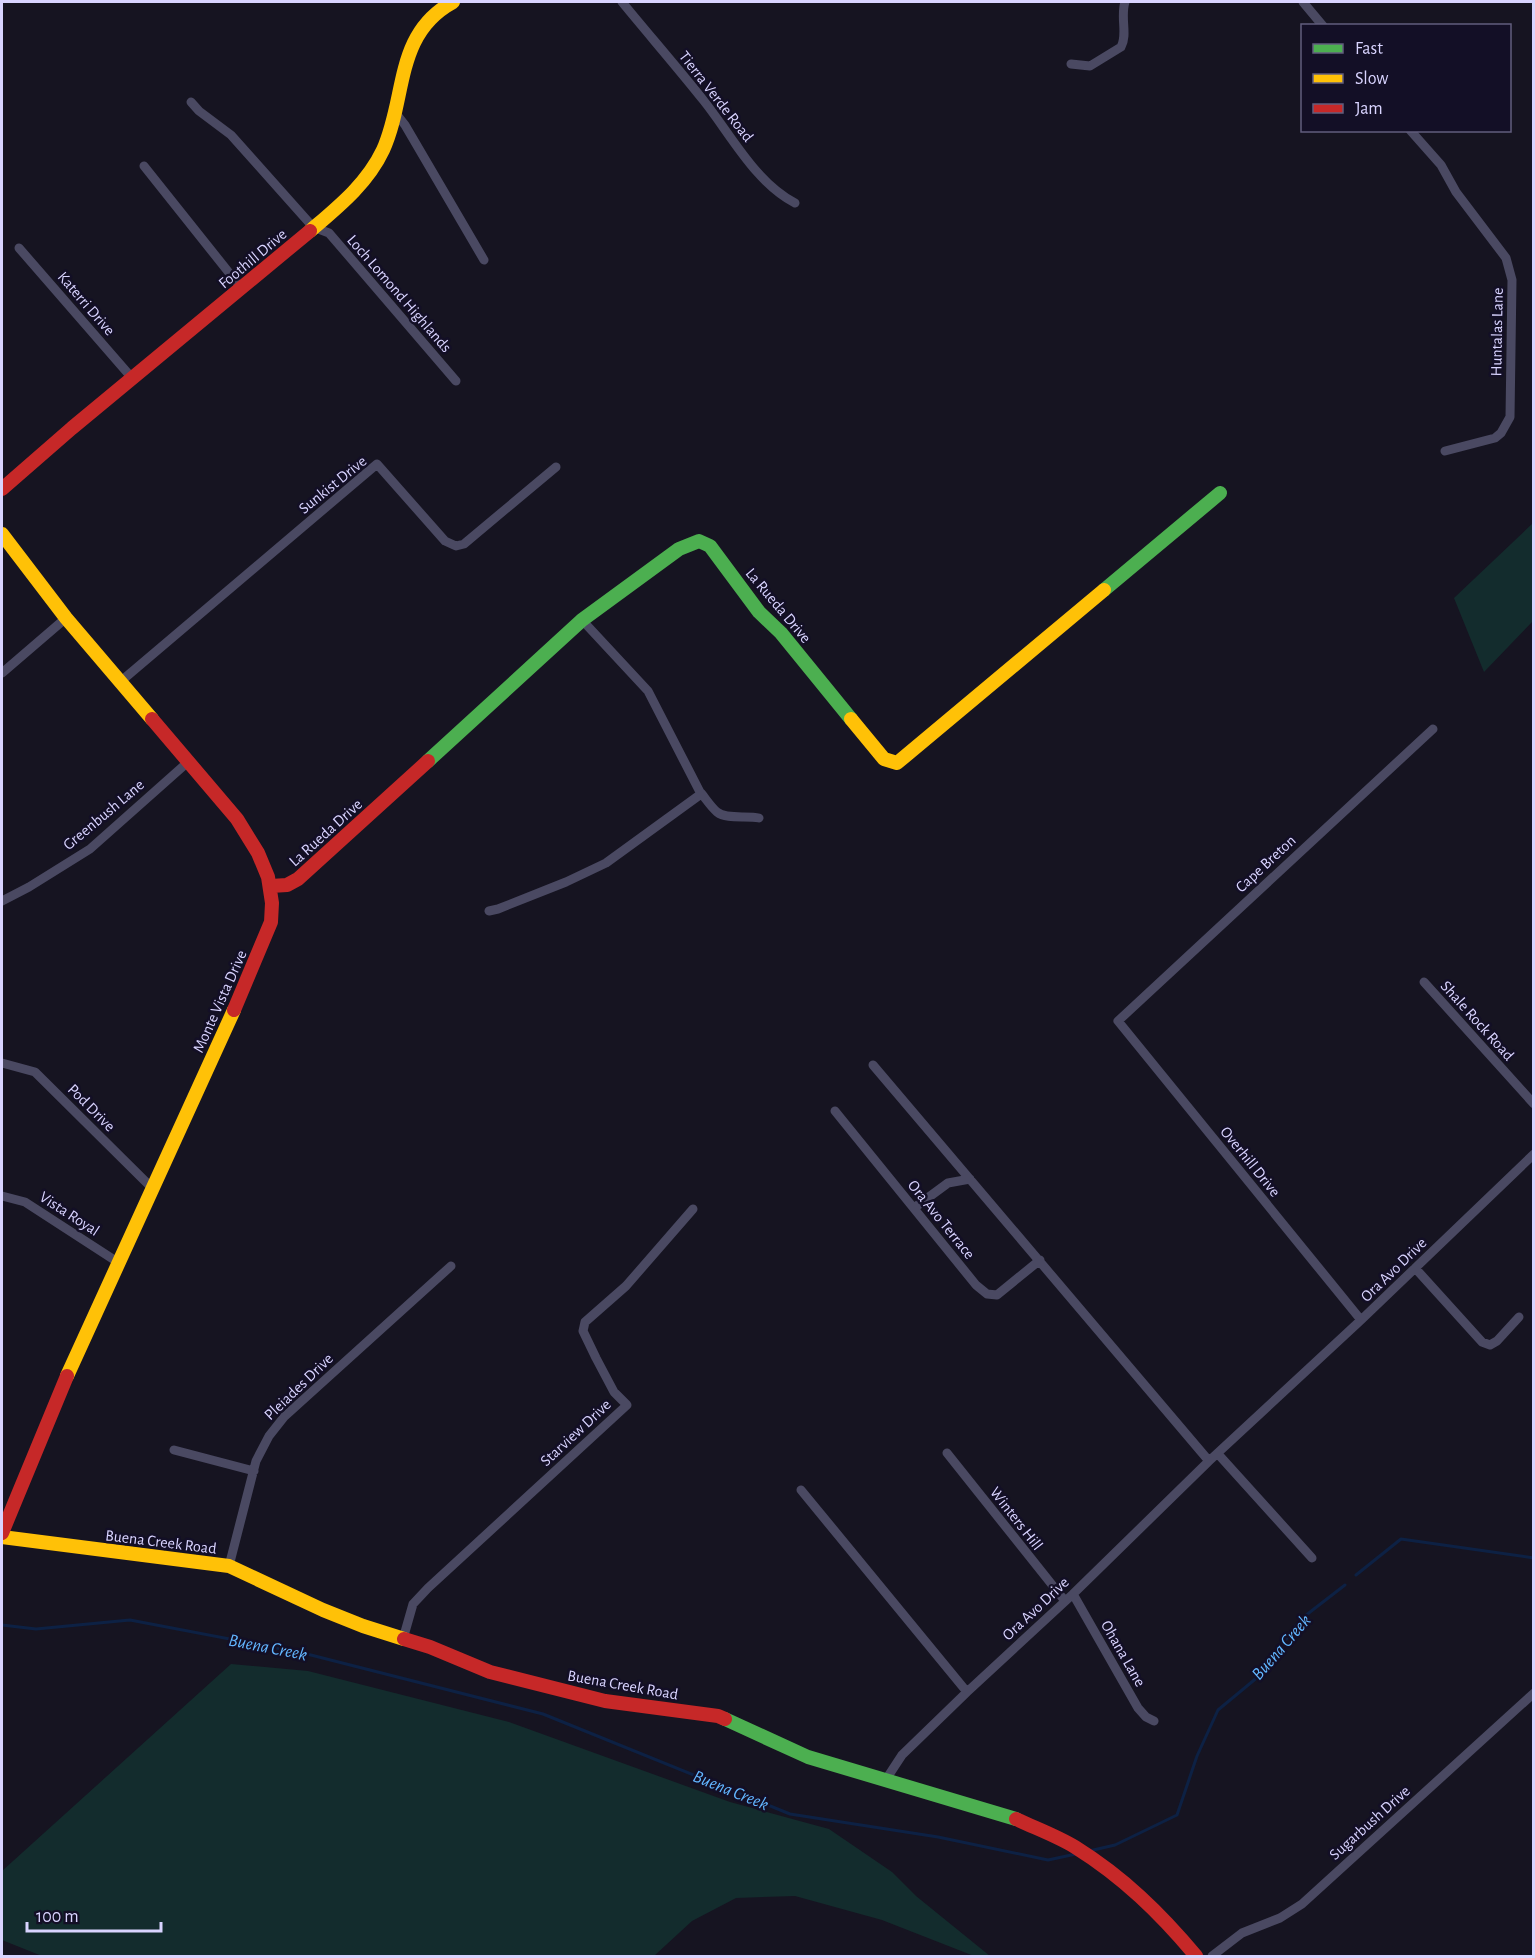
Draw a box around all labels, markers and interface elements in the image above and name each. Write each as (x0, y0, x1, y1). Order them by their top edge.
legend (1301, 24, 1511, 132)
text: Fast (1355, 40, 1383, 58)
street label: Tierra Verde Road (676, 48, 756, 145)
text: Slow (1355, 70, 1388, 88)
text: Jam (1355, 100, 1383, 118)
street label: Foothill Drive (216, 226, 290, 292)
street label: Loch Lomond Highlands (344, 232, 454, 355)
street label: Katerri Drive (54, 269, 118, 338)
street label: Huntalas Lane (1488, 287, 1506, 377)
street label: Sunkist Drive (296, 453, 369, 517)
street label: La Rueda Drive (742, 565, 814, 646)
street label: Greenbush Lane (60, 776, 147, 853)
street label: La Rueda Drive (286, 796, 365, 870)
street label: Cape Breton (1233, 832, 1299, 895)
street label: Monte Vista Drive (190, 948, 250, 1055)
street label: Shale Rock Road (1437, 978, 1517, 1064)
street label: Pod Drive (65, 1081, 118, 1134)
street label: Overhill Drive (1217, 1123, 1283, 1200)
street label: Ora Avo Terrace (905, 1177, 978, 1262)
street label: Vista Royal (36, 1189, 102, 1240)
street label: Ora Avo Drive (1358, 1235, 1430, 1305)
street label: Pleiades Drive (261, 1350, 336, 1423)
street label: Starview Drive (537, 1396, 614, 1469)
street label: Winters Hill (987, 1484, 1046, 1553)
street label: Buena Creek Road (104, 1527, 217, 1557)
street label: Ora Avo Drive (999, 1574, 1072, 1643)
water label: Buena Creek (1249, 1612, 1315, 1684)
street label: Ohana Lane (1098, 1618, 1148, 1689)
water label: Buena Creek (227, 1632, 309, 1664)
street label: Buena Creek Road (566, 1667, 679, 1703)
water label: Buena Creek (690, 1768, 771, 1814)
street label: Sugarbush Drive (1326, 1783, 1413, 1863)
scale bar (27, 1895, 160, 1933)
text: 100 m (36, 1908, 79, 1926)

